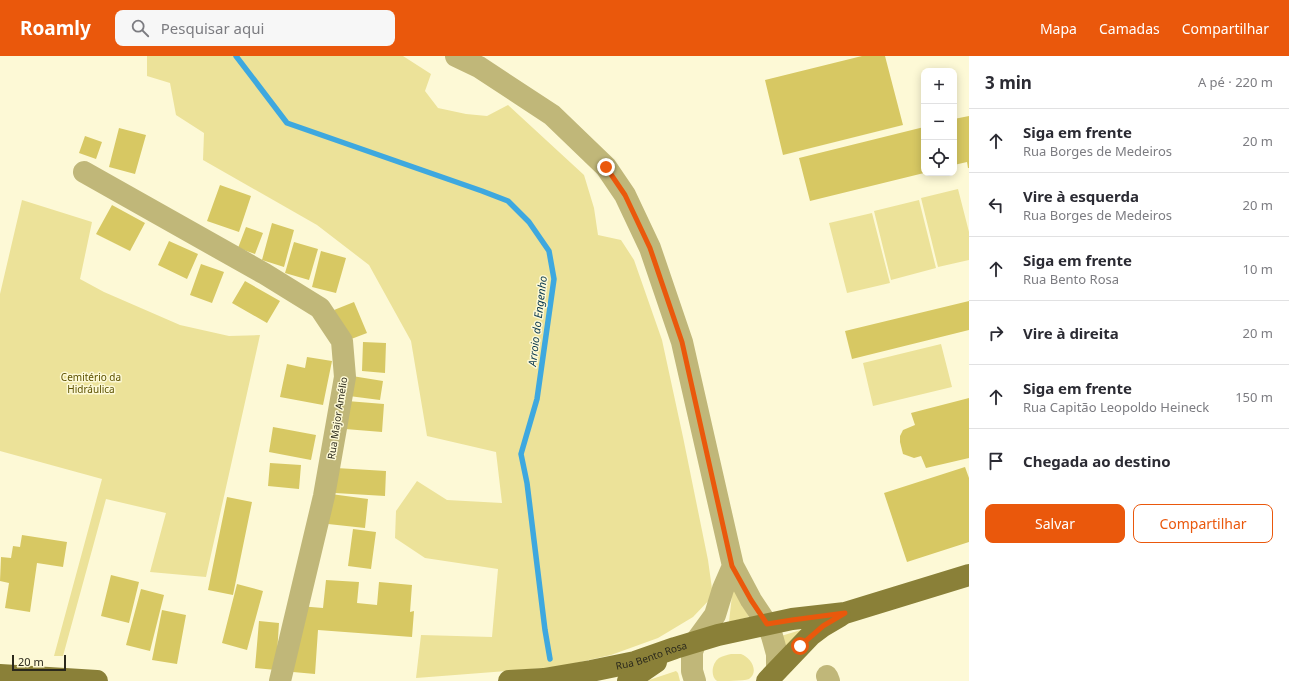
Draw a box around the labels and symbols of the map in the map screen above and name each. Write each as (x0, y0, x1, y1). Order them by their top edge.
route end (597, 158, 615, 176)
water label: Arroio do Engenho (524, 275, 550, 368)
park label: Cemitério da Hidráulica (61, 370, 121, 396)
street label: Rua Major Amélio (324, 376, 350, 460)
route start (791, 637, 809, 655)
street label: Rua Bento Rosa (614, 638, 688, 673)
scale bar (12, 653, 66, 672)

